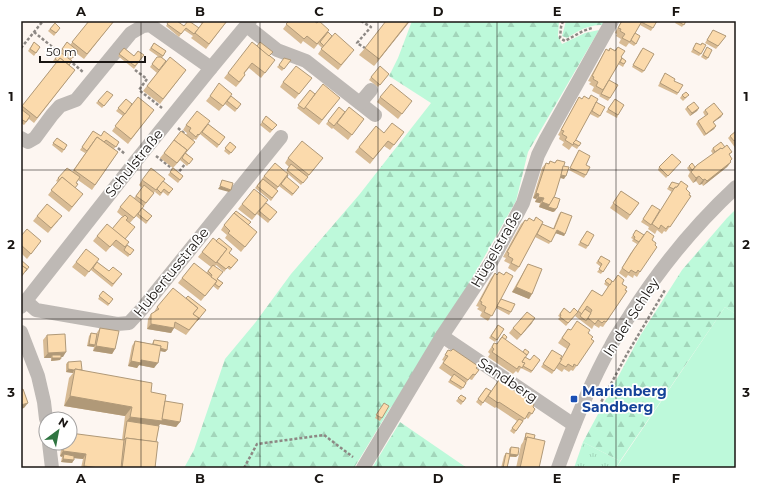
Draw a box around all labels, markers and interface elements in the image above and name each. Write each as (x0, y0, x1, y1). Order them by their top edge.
text: A (75, 3, 87, 19)
text: B (195, 3, 205, 19)
text: C (314, 3, 324, 19)
text: D (433, 3, 444, 19)
text: E (553, 3, 562, 19)
text: F (672, 3, 680, 19)
scale bar (40, 38, 145, 64)
text: 50 m (46, 44, 77, 59)
text: 1 (8, 88, 14, 104)
text: 1 (743, 88, 749, 104)
street label: Schulstraße (101, 125, 167, 201)
street label: Hügelstraße (467, 207, 525, 291)
street label: Hubertusstraße (129, 224, 213, 320)
text: 2 (7, 236, 15, 252)
text: 2 (742, 236, 750, 252)
street label: In der Schley (599, 274, 663, 360)
street label: Sandberg (474, 353, 542, 407)
place label: Marienberg Sandberg (582, 382, 667, 416)
text: 3 (6, 384, 15, 400)
text: 3 (741, 384, 750, 400)
marker: Marienberg Sandberg (569, 394, 579, 404)
north arrow (38, 411, 78, 451)
text: N (56, 414, 71, 431)
text: A (75, 470, 87, 486)
text: B (195, 470, 205, 486)
text: C (314, 470, 324, 486)
text: D (433, 470, 444, 486)
text: E (553, 470, 562, 486)
text: F (672, 470, 680, 486)

